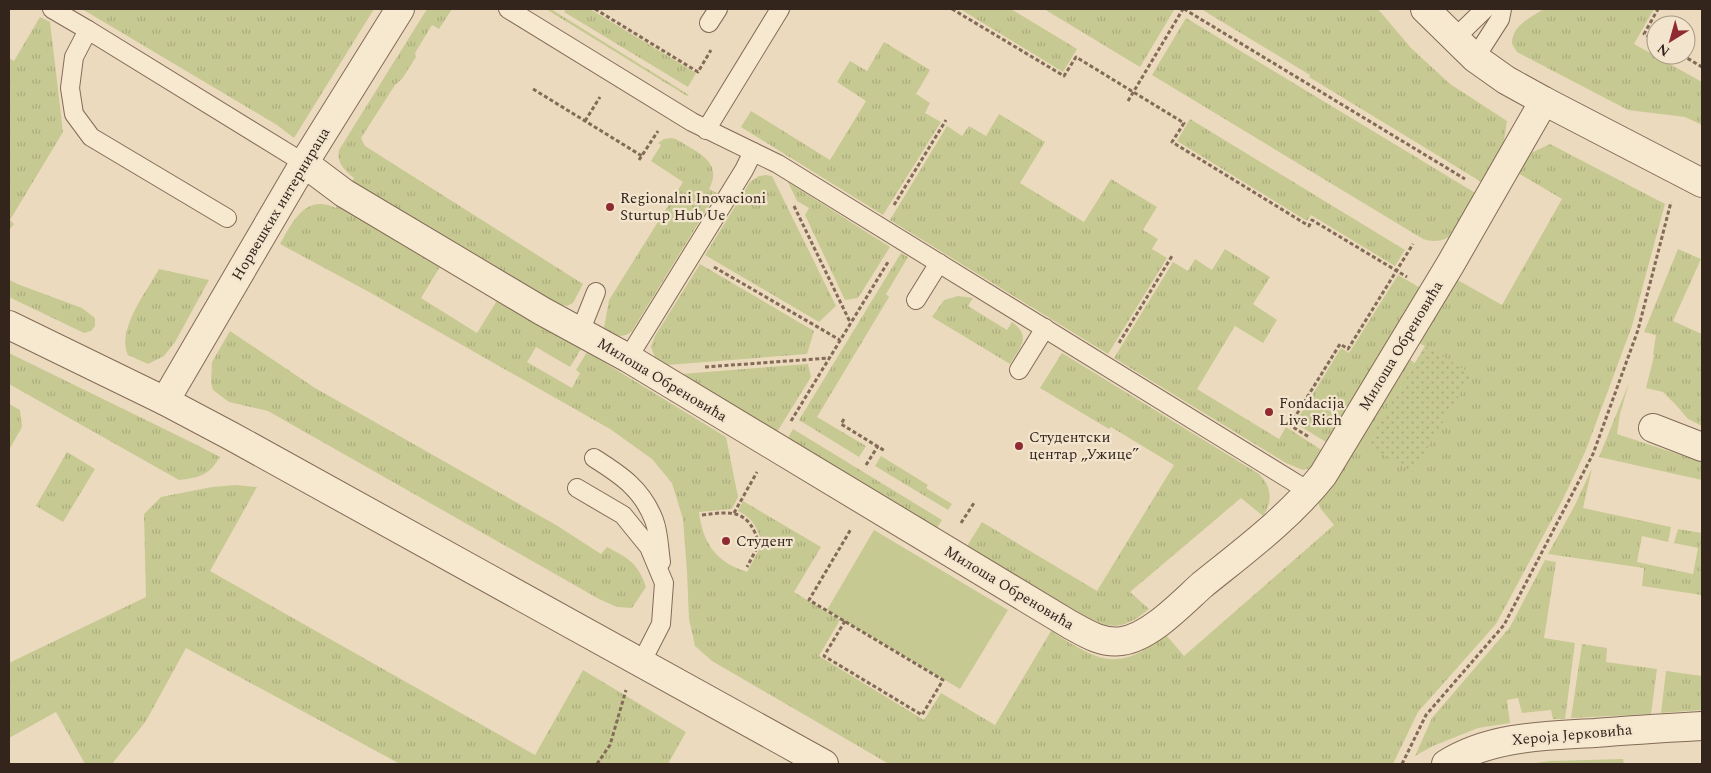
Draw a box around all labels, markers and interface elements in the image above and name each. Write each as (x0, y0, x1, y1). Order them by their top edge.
north arrow (1646, 15, 1696, 65)
text: N (1653, 38, 1674, 62)
street label: Норвешких интернираца (226, 122, 336, 285)
place label: Regionalni Inovacioni Sturtup Hub Ue (620, 187, 766, 227)
marker: Regionalni Inovacioni Sturtup Hub Ue (604, 201, 616, 213)
street label: Милоша Обреновића (1353, 276, 1449, 415)
street label: Милоша Обреновића (593, 332, 732, 428)
place label: Fondacija Live Rich (1279, 392, 1345, 432)
marker: Fondacija Live Rich (1263, 406, 1275, 418)
place label: Студентски центар „Ужице” (1029, 426, 1139, 466)
marker: Студентски центар „Ужице” (1013, 440, 1025, 452)
place label: Студент (736, 530, 793, 553)
marker: Студент (720, 535, 732, 547)
street label: Милоша Обреновића (940, 540, 1079, 636)
street label: Хероја Јерковића (1511, 718, 1634, 752)

